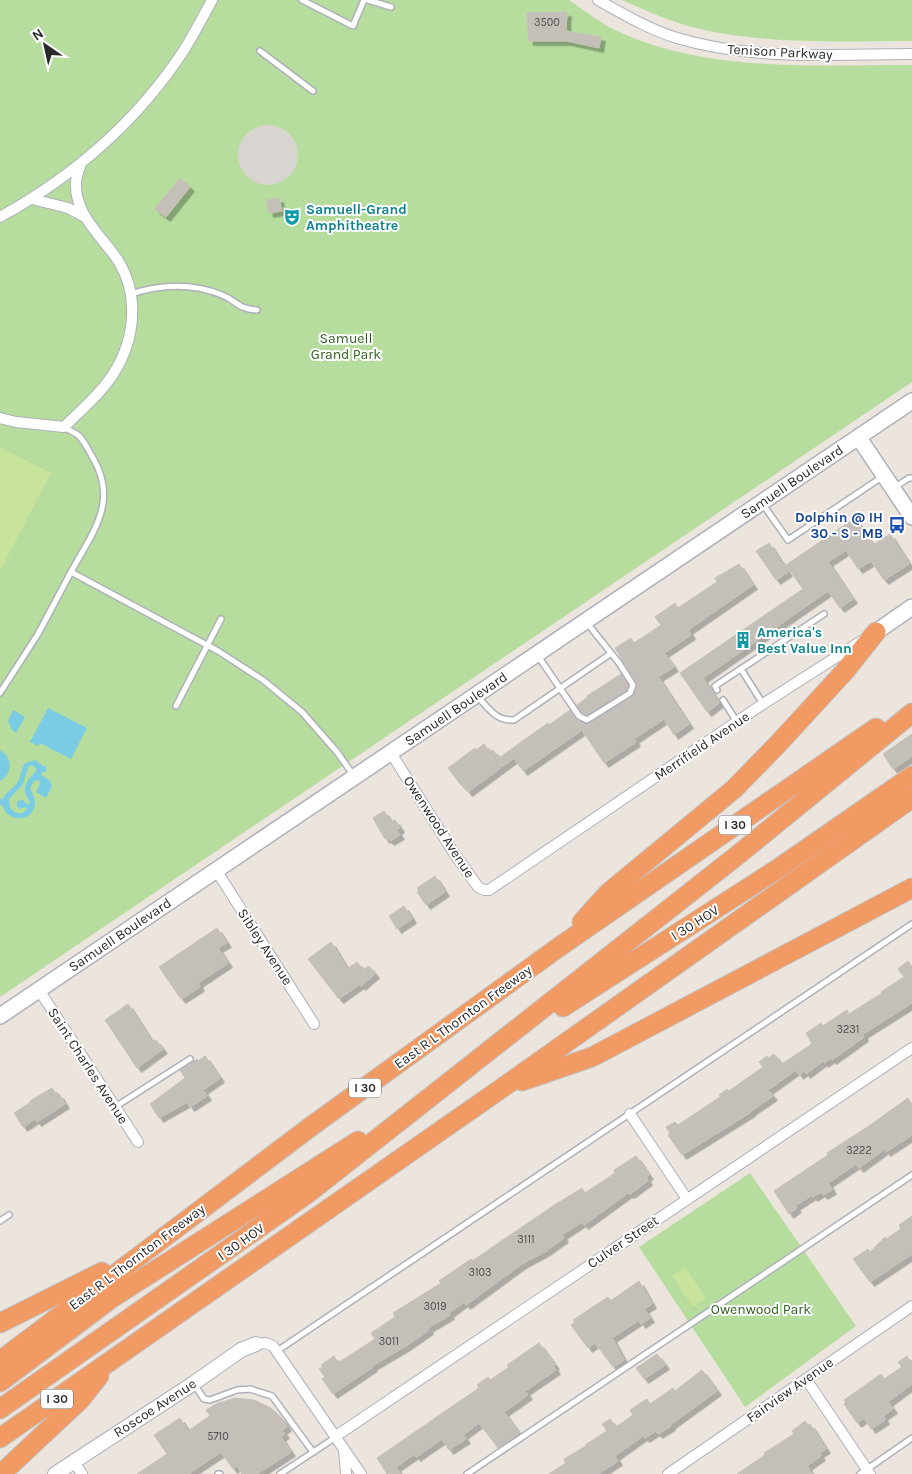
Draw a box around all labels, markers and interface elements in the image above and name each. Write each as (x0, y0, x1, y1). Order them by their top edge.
house number: 3500 (534, 16, 560, 29)
north arrow (20, 20, 70, 70)
text: N (29, 25, 47, 44)
street label: Tenison Parkway (727, 41, 834, 63)
place label: Samuell-Grand Amphitheatre (306, 201, 407, 234)
theatre icon: Samuell-Grand Amphitheatre (282, 207, 302, 227)
park label: Samuell Grand Park (311, 330, 381, 363)
street label: Samuell Boulevard (737, 441, 847, 523)
place label: Dolphin @ IH 30 - S - MB (795, 509, 883, 542)
bus stop icon: Dolphin @ IH 30 - S - MB (887, 515, 907, 535)
place label: America's Best Value Inn (757, 624, 852, 657)
building icon: America's Best Value Inn (733, 630, 753, 650)
street label: Samuell Boulevard (401, 668, 511, 750)
street label: Merrifield Avenue (651, 708, 753, 784)
street label: Owenwood Avenue (400, 773, 478, 881)
road number: I 30 (719, 816, 751, 834)
street label: Samuell Boulevard (65, 894, 175, 976)
street label: I 30 HOV (668, 902, 722, 944)
street label: Sibley Avenue (234, 905, 296, 989)
street label: East R L Thornton Freeway (391, 961, 535, 1073)
street label: Saint Charles Avenue (44, 1005, 132, 1127)
house number: 3231 (836, 1023, 860, 1036)
road number: I 30 (349, 1078, 381, 1098)
house number: 3222 (846, 1144, 872, 1157)
street label: East R L Thornton Freeway (66, 1200, 209, 1314)
street label: Culver Street (584, 1212, 662, 1272)
street label: I 30 HOV (214, 1220, 268, 1264)
house number: 3111 (517, 1233, 535, 1246)
house number: 3103 (468, 1266, 492, 1279)
house number: 3019 (423, 1300, 447, 1313)
park label: Owenwood Park (711, 1301, 811, 1318)
house number: 3011 (379, 1335, 399, 1348)
street label: Fairview Avenue (743, 1354, 837, 1426)
street label: Roscoe Avenue (111, 1375, 199, 1441)
road number: I 30 (41, 1390, 73, 1408)
house number: 5710 (207, 1430, 229, 1443)

